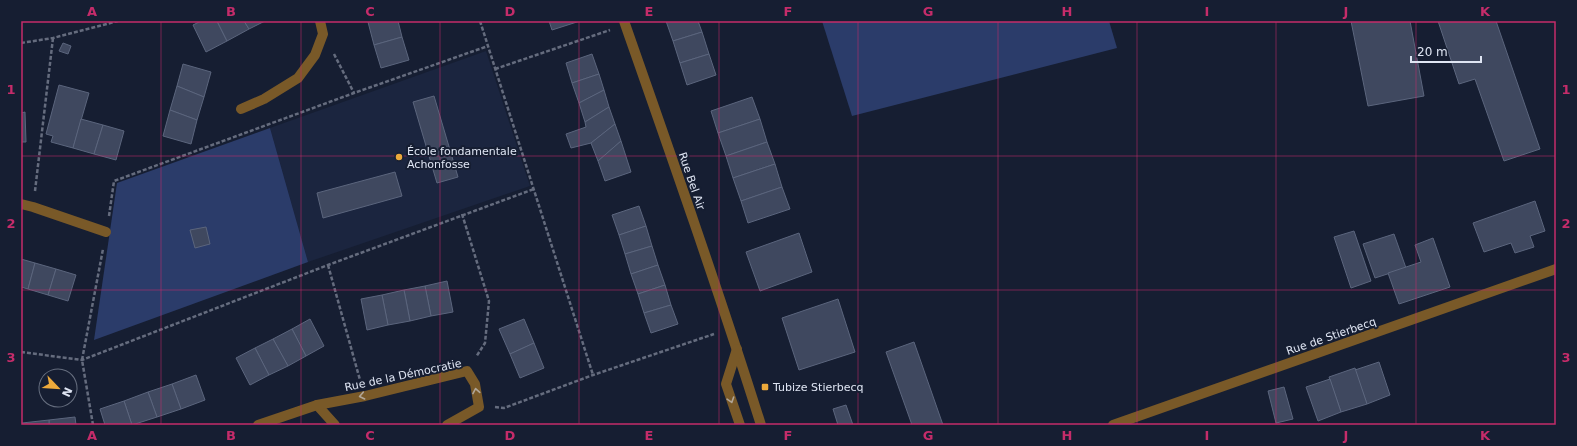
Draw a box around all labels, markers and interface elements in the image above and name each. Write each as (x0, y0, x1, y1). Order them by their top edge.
text: A (87, 4, 97, 19)
text: B (226, 4, 236, 19)
text: C (365, 4, 375, 19)
text: D (505, 4, 516, 19)
text: E (645, 4, 653, 19)
text: F (784, 4, 792, 19)
text: G (923, 4, 933, 19)
text: H (1062, 4, 1072, 19)
text: I (1205, 4, 1209, 19)
text: J (1343, 4, 1348, 19)
text: K (1480, 4, 1491, 19)
scale bar (1411, 38, 1481, 64)
text: 20 m (1417, 45, 1448, 59)
text: 1 (6, 82, 16, 97)
text: 1 (1561, 82, 1571, 97)
place label: École fondamentale Achonfosse (407, 145, 517, 171)
street label: Rue Bel Air (676, 151, 708, 212)
marker: École fondamentale Achonfosse (394, 152, 404, 162)
text: 2 (6, 216, 16, 231)
text: 2 (1561, 216, 1571, 231)
street label: Rue de Stierbecq (1285, 315, 1378, 358)
text: 3 (6, 350, 16, 365)
text: 3 (1561, 350, 1571, 365)
street label: Rue de la Démocratie (344, 357, 463, 394)
north arrow (38, 368, 78, 408)
place label: Tubize Stierbecq (772, 381, 864, 394)
marker: Tubize Stierbecq (760, 382, 770, 392)
text: N (59, 385, 74, 399)
one-way arrow (473, 388, 481, 394)
one-way arrow (359, 392, 365, 400)
one-way arrow (727, 396, 735, 403)
text: A (87, 428, 97, 443)
text: B (226, 428, 236, 443)
text: C (365, 428, 375, 443)
text: D (505, 428, 516, 443)
text: E (645, 428, 653, 443)
text: F (784, 428, 792, 443)
text: G (923, 428, 933, 443)
text: H (1062, 428, 1072, 443)
text: I (1205, 428, 1209, 443)
text: J (1343, 428, 1348, 443)
text: K (1480, 428, 1491, 443)

